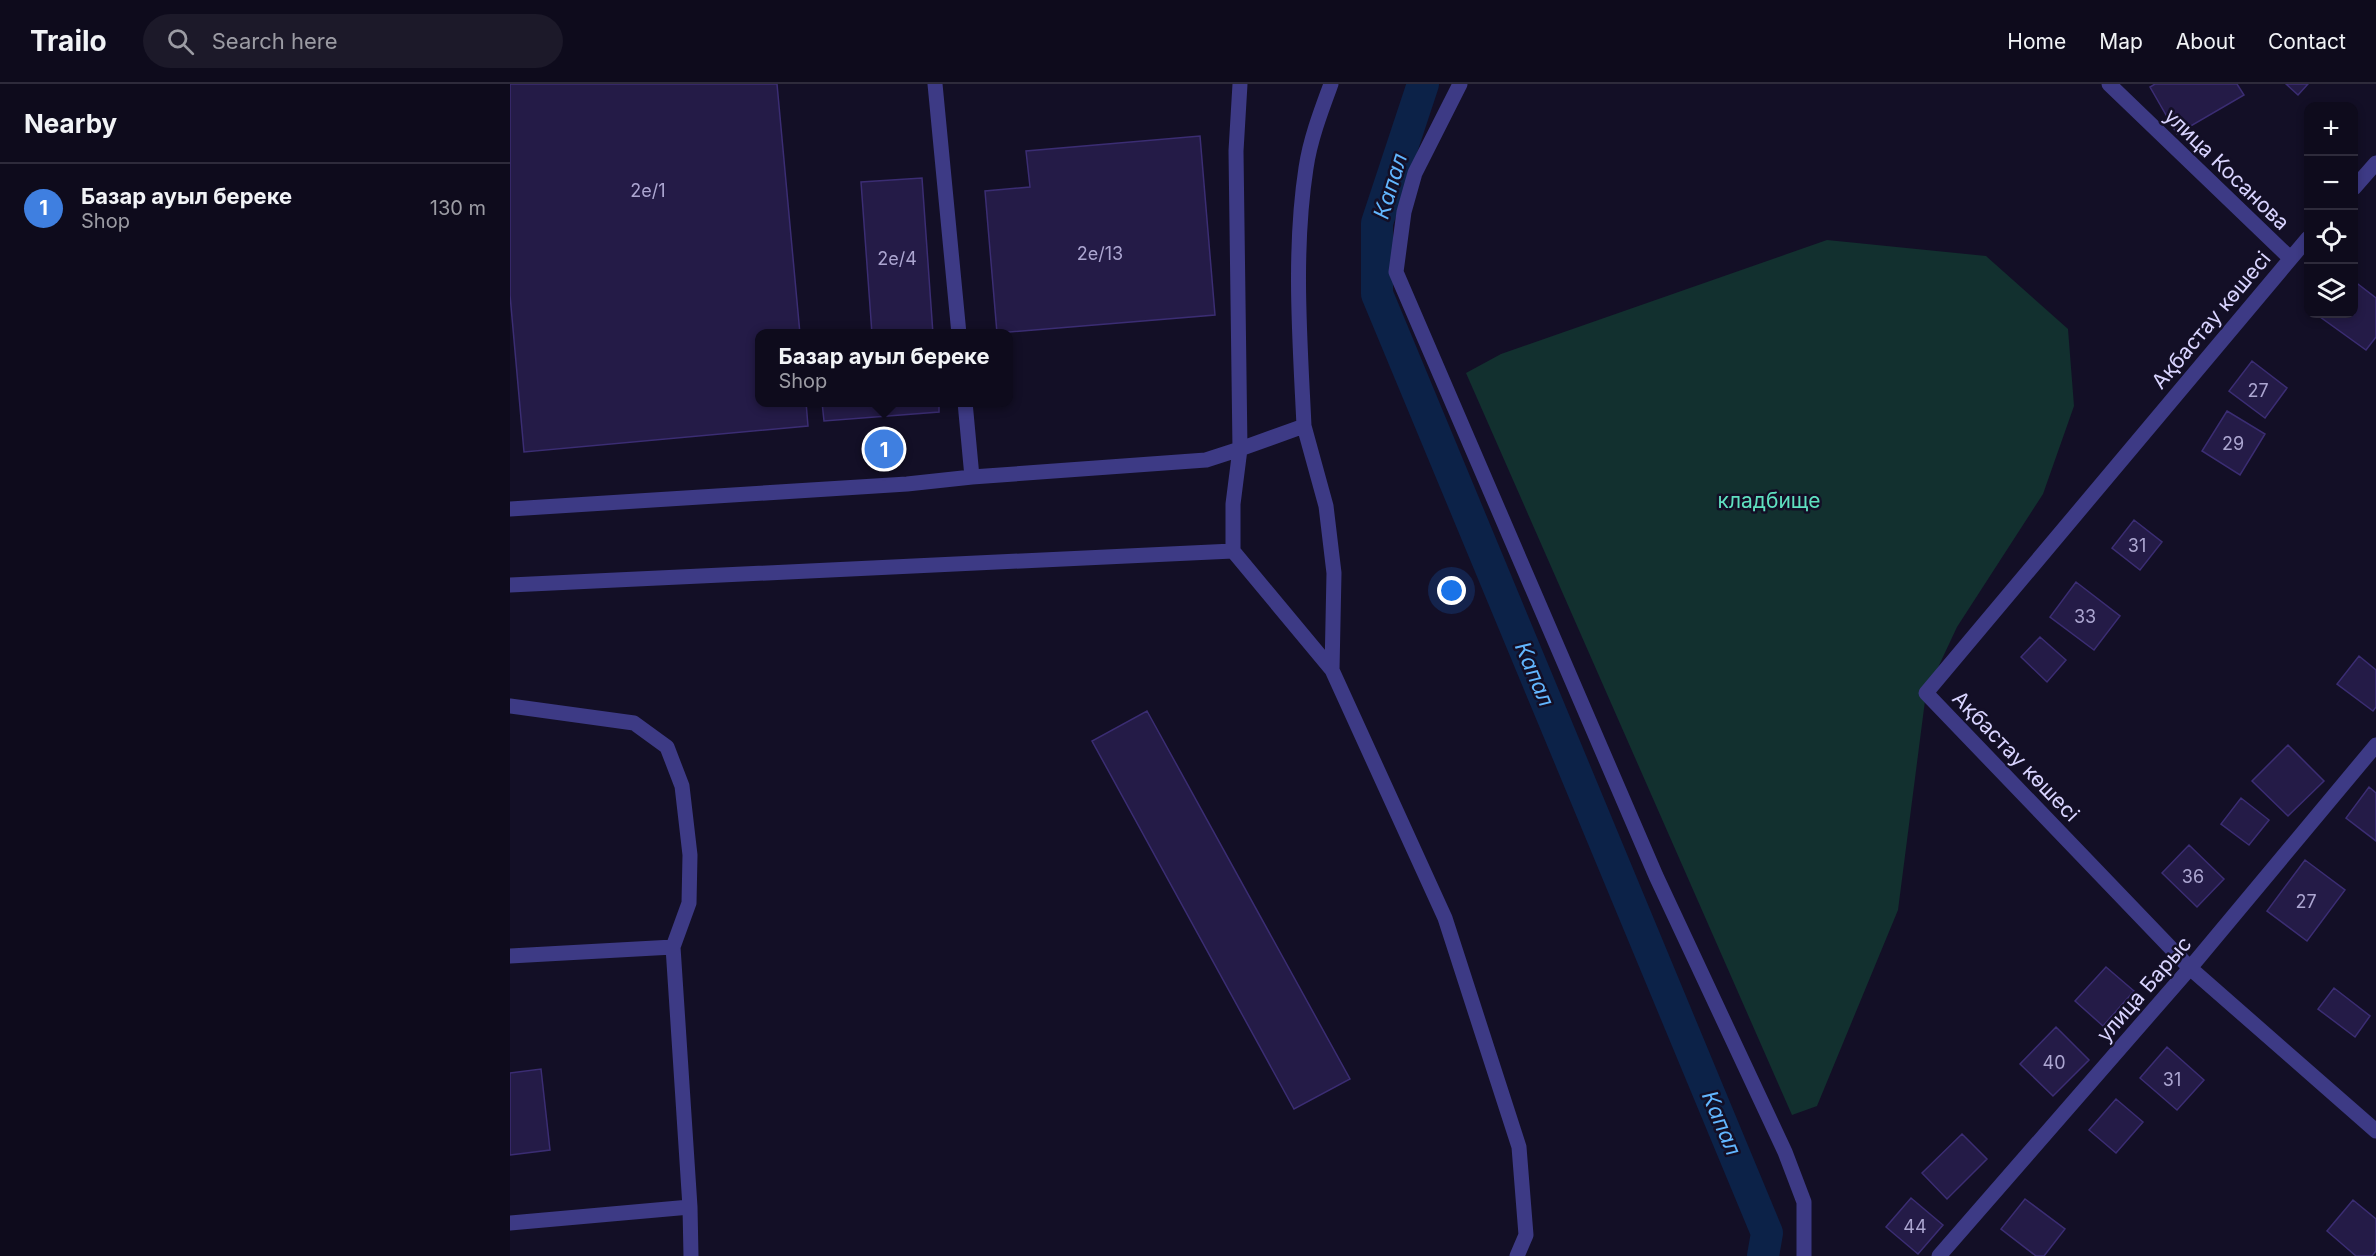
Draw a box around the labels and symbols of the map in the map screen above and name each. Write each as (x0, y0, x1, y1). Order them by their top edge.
street label: улица Косанова (2159, 103, 2295, 235)
water label: Капал (1368, 150, 1412, 222)
house number: 2е/1 (630, 180, 666, 201)
house number: 2е/13 (1077, 243, 1123, 264)
street label: Ақбастау көшесі (2146, 246, 2276, 394)
house number: 2е/4 (877, 248, 917, 269)
house number: 27 (2247, 380, 2269, 401)
pin: 1 (864, 426, 904, 472)
house number: 29 (2222, 433, 2244, 454)
park label: кладбище (1718, 488, 1820, 513)
house number: 31 (2128, 535, 2146, 556)
your location (1437, 576, 1466, 605)
house number: 33 (2074, 606, 2096, 627)
water label: Капал (1510, 638, 1560, 710)
street label: Ақбастау көшесі (1947, 686, 2085, 826)
house number: 36 (2182, 866, 2204, 887)
house number: 27 (2295, 891, 2317, 912)
street label: улица Барыс (2092, 931, 2196, 1047)
house number: 40 (2043, 1052, 2065, 1073)
house number: 31 (2163, 1069, 2181, 1090)
water label: Капал (1697, 1087, 1747, 1159)
house number: 44 (1903, 1216, 1927, 1237)

